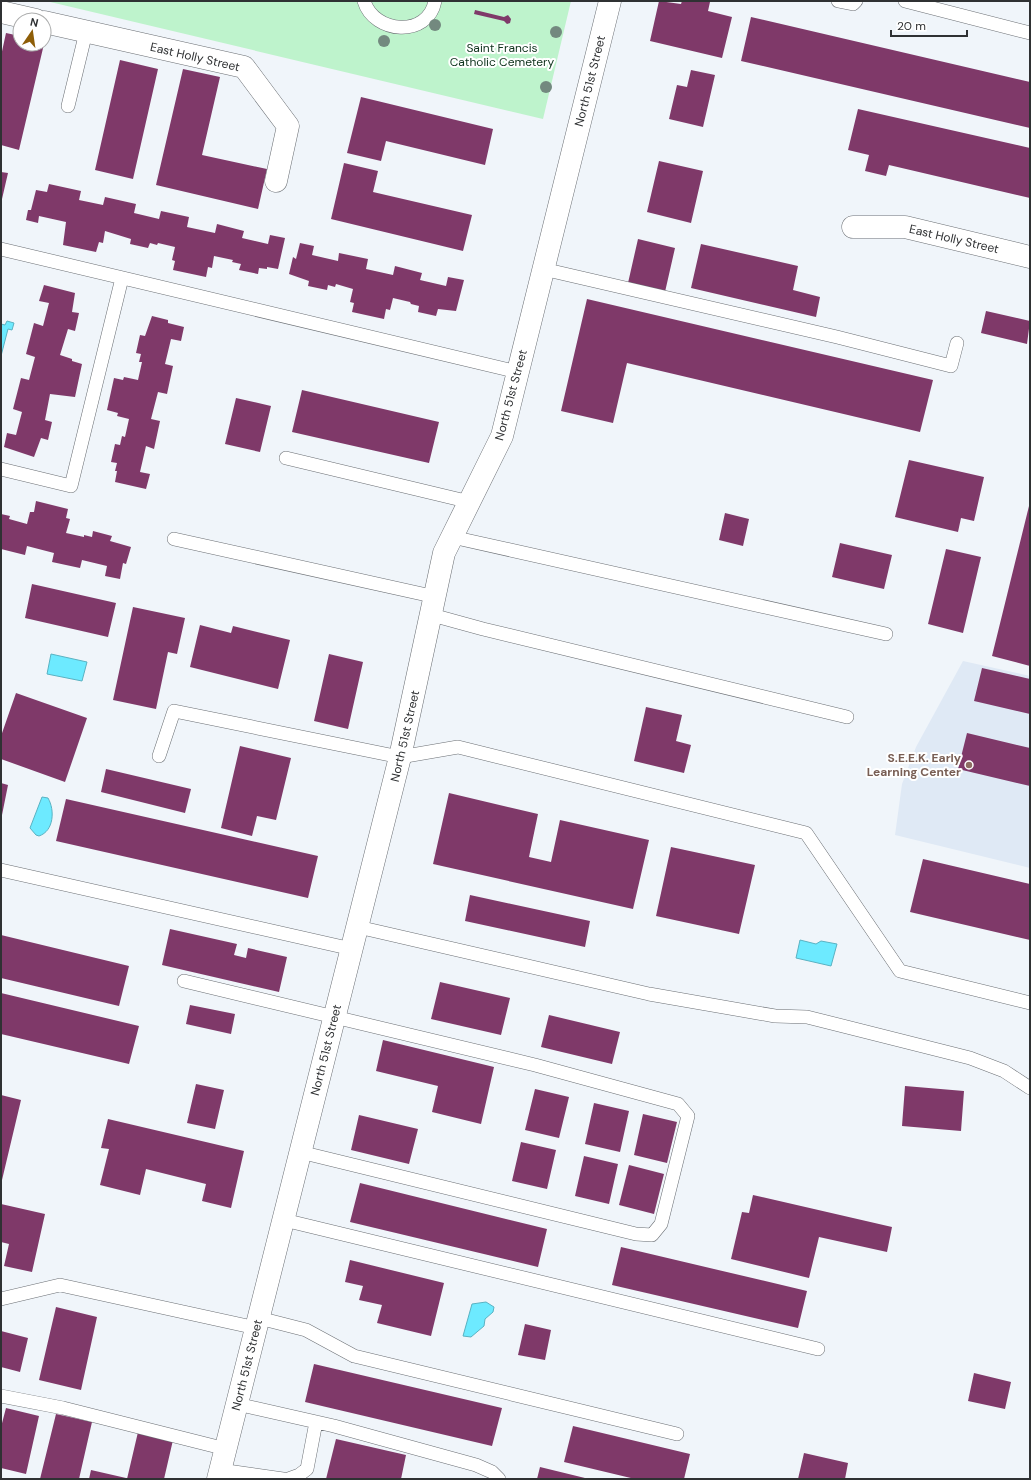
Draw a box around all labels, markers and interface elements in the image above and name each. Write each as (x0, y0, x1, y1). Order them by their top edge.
north arrow (12, 12, 52, 52)
scale bar (891, 12, 967, 38)
text: N (29, 15, 40, 30)
text: 20 m (897, 18, 926, 34)
street label: North 51st Street (571, 33, 609, 128)
street label: East Holly Street (149, 39, 242, 75)
park label: Saint Francis Catholic Cemetery (450, 40, 555, 70)
street label: East Holly Street (908, 221, 1001, 257)
street label: North 51st Street (491, 348, 531, 442)
street label: North 51st Street (387, 688, 423, 783)
place label: S.E.E.K. Early Learning Center (867, 750, 962, 780)
marker: S.E.E.K. Early Learning Center (964, 760, 974, 770)
street label: North 51st Street (307, 1002, 345, 1097)
street label: North 51st Street (228, 1317, 266, 1412)

